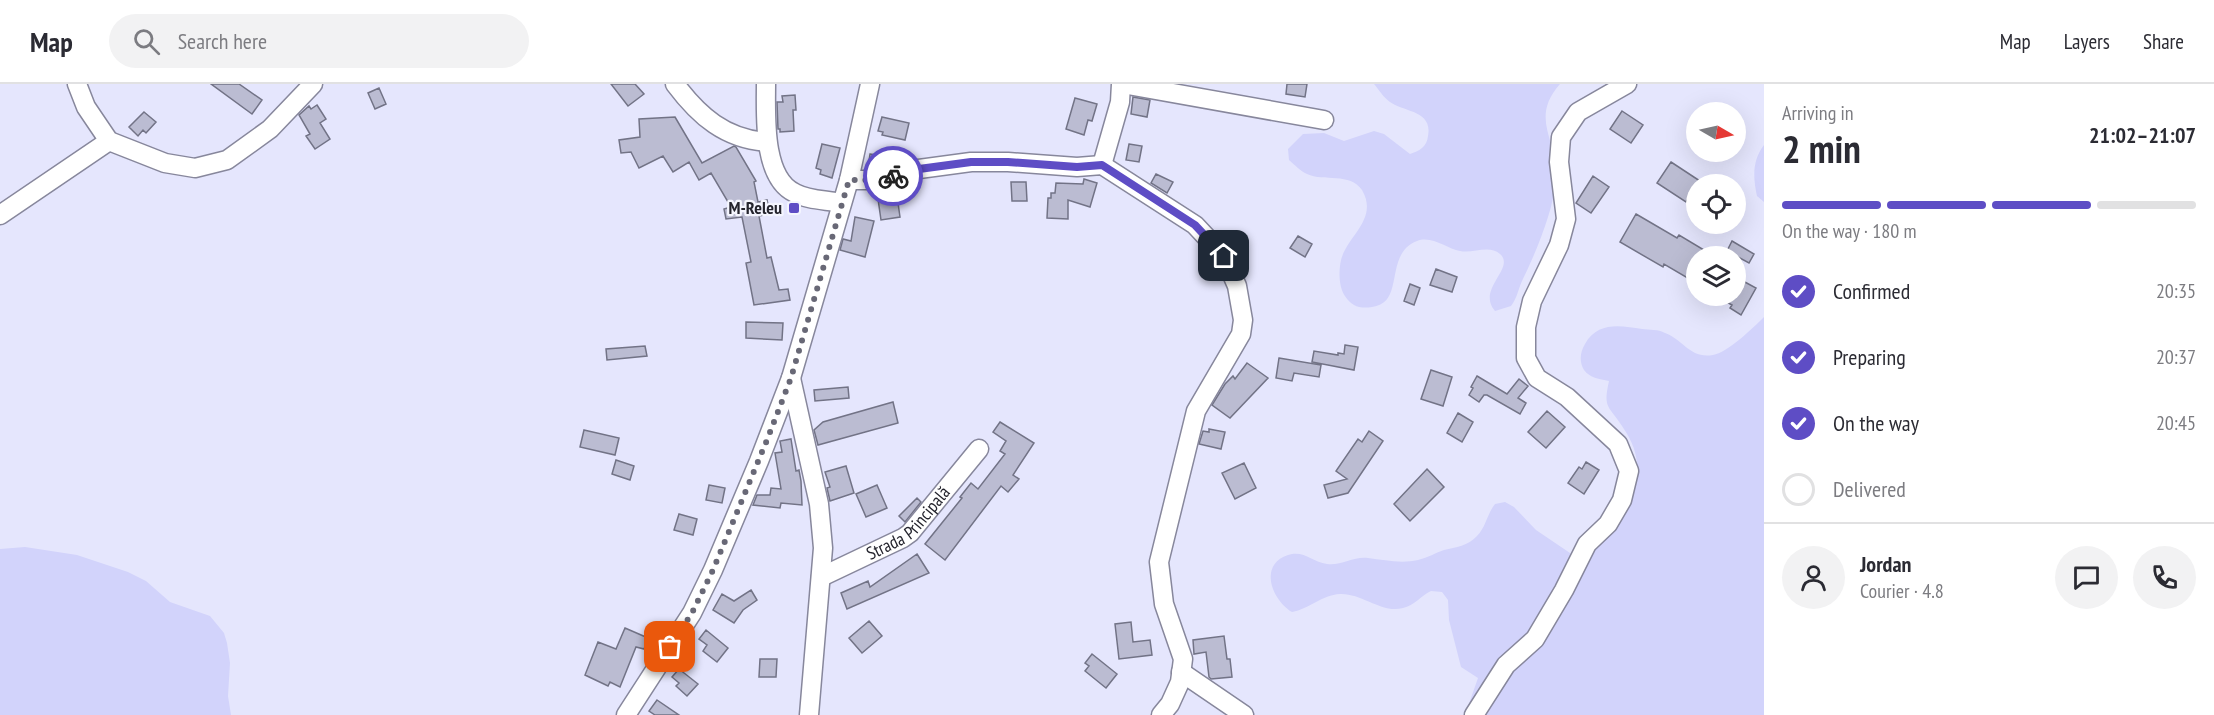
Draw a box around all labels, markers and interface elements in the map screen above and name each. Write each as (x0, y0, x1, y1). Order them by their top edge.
search box (109, 14, 529, 68)
text: Map (30, 23, 73, 60)
icon: search (130, 25, 163, 58)
text: Search here (178, 27, 267, 55)
text: Map (2000, 28, 2031, 55)
text: Layers (2064, 28, 2110, 55)
text: Share (2143, 28, 2184, 55)
text: Arriving in (1782, 100, 1854, 126)
north arrow (1686, 102, 1746, 162)
map controls (1686, 102, 1746, 306)
text: 21:02–21:07 (2089, 121, 2196, 149)
text: 2 min (1782, 123, 1861, 174)
courier (863, 146, 923, 206)
icon: bike (877, 160, 910, 193)
button: locate (1686, 174, 1746, 234)
place label: M-Releu (729, 196, 782, 219)
marker: M-Releu (787, 201, 801, 215)
text: On the way · 180 m (1782, 218, 1917, 244)
pin (1198, 230, 1249, 281)
icon: home (1207, 239, 1240, 272)
button: layers (1686, 246, 1746, 306)
icon: check (1782, 275, 1815, 308)
text: Confirmed (1833, 277, 1910, 305)
text: 20:35 (2156, 278, 2196, 304)
icon: check (1782, 341, 1815, 374)
text: Preparing (1833, 343, 1906, 371)
text: 20:37 (2156, 344, 2196, 370)
icon: check (1782, 407, 1815, 440)
text: On the way (1833, 409, 1919, 437)
text: 20:45 (2156, 410, 2196, 436)
text: Delivered (1833, 475, 1906, 503)
street label: Strada Principală (862, 481, 955, 565)
button: person (1782, 546, 1845, 609)
button: chat (2055, 546, 2118, 609)
button: phone (2133, 546, 2196, 609)
text: Jordan (1860, 550, 1911, 578)
text: Courier · 4.8 (1860, 578, 1944, 604)
pin (644, 621, 695, 672)
icon: bag (653, 630, 686, 663)

